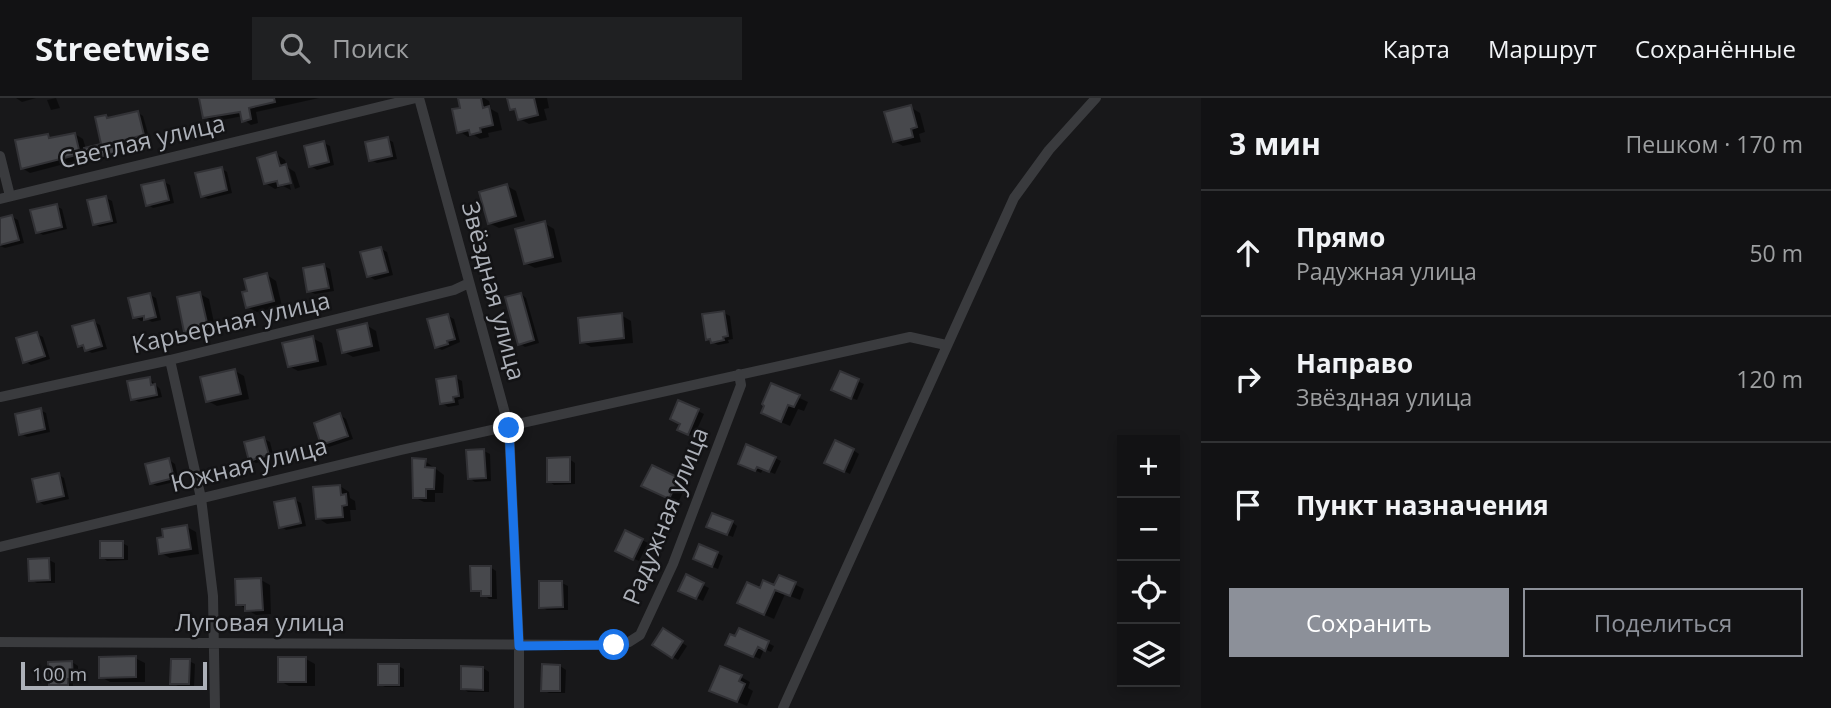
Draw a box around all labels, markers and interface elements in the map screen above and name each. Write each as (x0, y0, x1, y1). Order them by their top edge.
search box (252, 17, 742, 80)
text: Streetwise (35, 26, 210, 71)
icon: search (276, 29, 314, 67)
text: Поиск (332, 30, 409, 66)
text: Карта (1383, 32, 1450, 65)
text: Маршрут (1488, 32, 1597, 65)
text: Сохранённые (1635, 32, 1796, 65)
street label: Светлая улица (55, 105, 228, 176)
text: 3 мин (1229, 123, 1321, 164)
text: Пешком · 170 m (1626, 128, 1803, 160)
street label: Звёздная улица (455, 197, 534, 384)
text: Прямо (1296, 219, 1385, 255)
icon: ahead (1229, 234, 1267, 272)
text: 50 m (1749, 237, 1803, 269)
text: Радужная улица (1296, 255, 1477, 287)
street label: Карьерная улица (128, 283, 333, 360)
text: Направо (1296, 345, 1413, 381)
icon: right (1229, 360, 1267, 398)
text: 120 m (1736, 363, 1803, 395)
text: Звёздная улица (1296, 381, 1472, 413)
route end (493, 412, 524, 443)
street label: Радужная улица (614, 422, 715, 609)
street label: Южная улица (167, 428, 330, 499)
map controls (1117, 435, 1180, 687)
button: + (1117, 435, 1180, 498)
icon: arrive (1229, 486, 1267, 524)
text: Пункт назначения (1296, 487, 1549, 523)
button: − (1117, 498, 1180, 561)
button: locate (1117, 561, 1180, 624)
button: Сохранить (1229, 588, 1509, 657)
button: Поделиться (1523, 588, 1803, 657)
street label: Луговая улица (175, 605, 345, 638)
button: layers (1117, 624, 1180, 687)
route start (598, 629, 629, 660)
scale bar (21, 659, 206, 691)
text: 100 m (32, 661, 87, 687)

